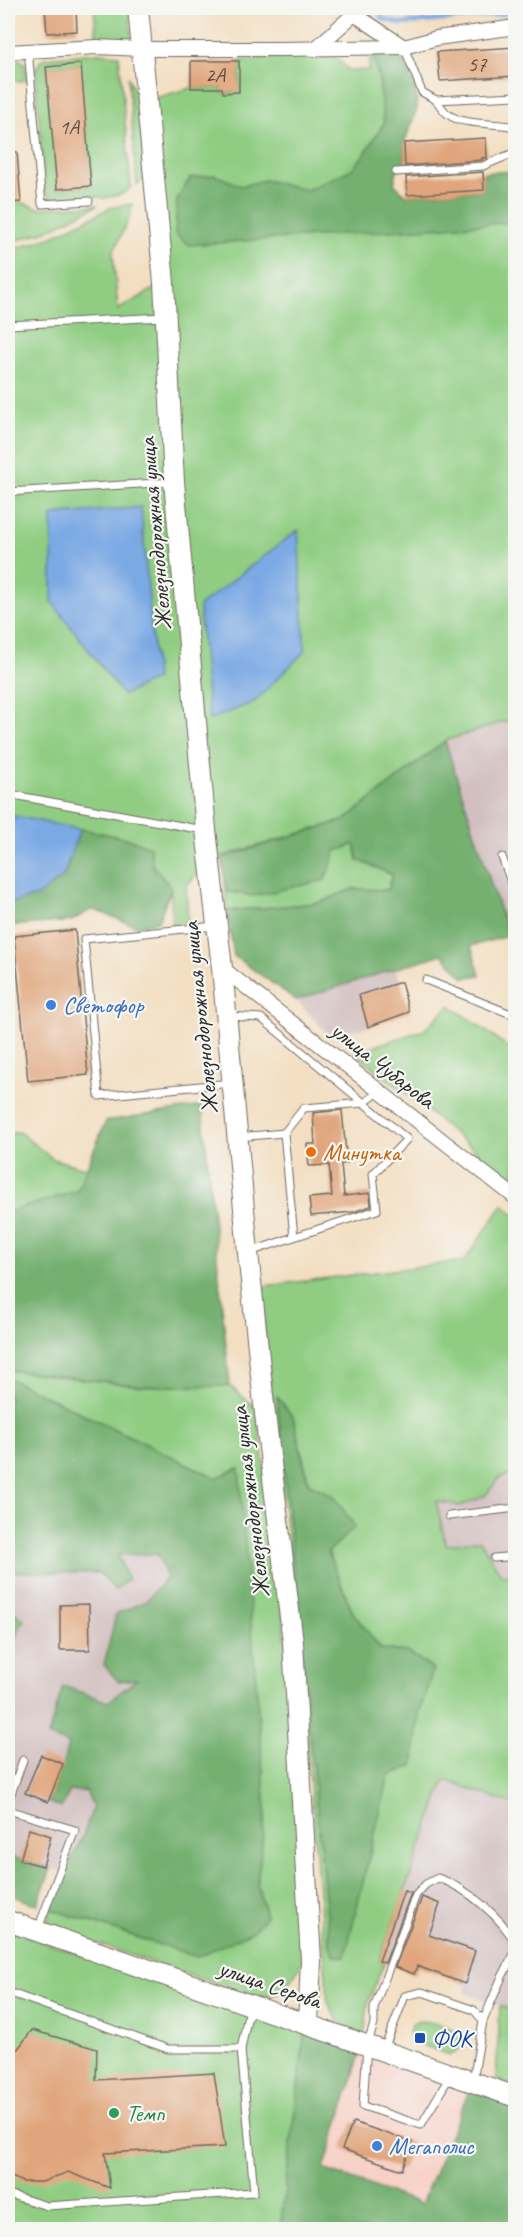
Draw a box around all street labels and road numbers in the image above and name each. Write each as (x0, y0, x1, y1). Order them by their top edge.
street label: Железнодорожная улица (132, 435, 178, 631)
street label: Железнодорожная улица (175, 919, 225, 1116)
street label: улица Чубарова (323, 1014, 442, 1116)
street label: Железнодорожная улица (223, 1403, 277, 1600)
street label: улица Серова (213, 1952, 327, 2016)

